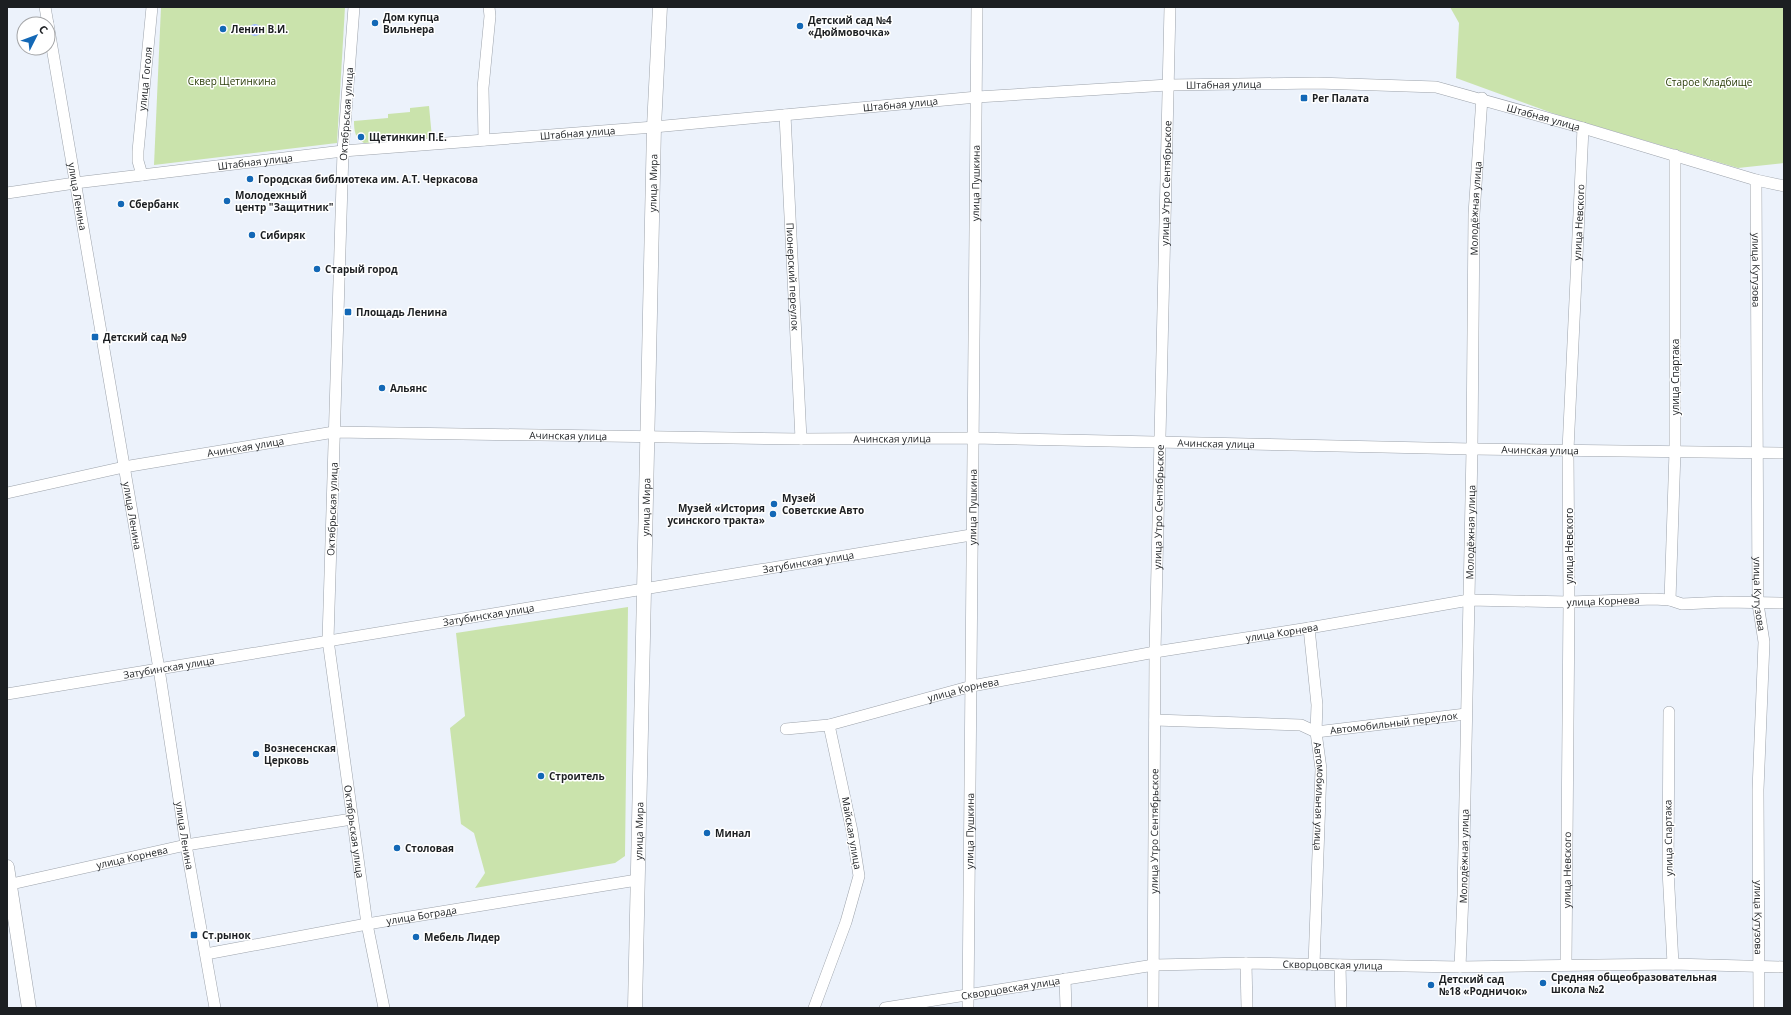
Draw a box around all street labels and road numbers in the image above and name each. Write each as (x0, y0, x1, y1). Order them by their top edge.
street label: улица Гоголя (135, 46, 155, 112)
street label: Октябрьская улица (336, 67, 356, 161)
street label: Штабная улица (1186, 77, 1262, 92)
street label: Штабная улица (862, 94, 939, 115)
street label: Штабная улица (1505, 100, 1582, 134)
street label: улица Утро Сентябрьское (1157, 120, 1174, 246)
street label: Штабная улица (539, 123, 616, 143)
street label: улица Пушкина (968, 145, 983, 221)
street label: Штабная улица (217, 150, 293, 173)
street label: улица Мира (645, 154, 660, 213)
street label: улица Ленина (65, 161, 90, 232)
street label: Молодёжная улица (1467, 161, 1485, 255)
street label: улица Невского (1570, 184, 1587, 261)
street label: Пионерский переулок (783, 222, 803, 332)
street label: улица Кутузова (1749, 233, 1764, 307)
street label: улица Спартака (1668, 339, 1682, 415)
street label: Ачинская улица (529, 428, 607, 443)
street label: Ачинская улица (853, 431, 931, 446)
street label: Ачинская улица (206, 433, 285, 460)
street label: Ачинская улица (1177, 435, 1255, 451)
street label: Ачинская улица (1501, 442, 1579, 457)
street label: улица Утро Сентябрьское (1150, 444, 1167, 570)
street label: Октябрьская улица (323, 462, 341, 556)
street label: улица Пушкина (965, 469, 980, 545)
street label: улица Мира (638, 478, 653, 537)
street label: улица Ленина (120, 481, 145, 551)
street label: Молодёжная улица (1462, 485, 1478, 580)
street label: улица Невского (1562, 508, 1576, 584)
street label: Затубинская улица (761, 547, 855, 576)
street label: улица Кутузова (1751, 557, 1769, 632)
street label: улица Корнева (1566, 593, 1640, 609)
street label: Затубинская улица (442, 600, 535, 629)
street label: улица Корнева (1245, 620, 1319, 645)
street label: Затубинская улица (122, 653, 216, 682)
street label: улица Корнева (926, 674, 1000, 705)
street label: Автомобильный переулок (1329, 708, 1459, 737)
street label: Автомобильная улица (1310, 741, 1328, 851)
street label: улица Утро Сентябрьское (1147, 768, 1161, 894)
street label: Октябрьская улица (341, 784, 368, 879)
street label: улица Пушкина (962, 793, 977, 869)
street label: Майская улица (839, 796, 865, 870)
street label: улица Спартака (1660, 800, 1676, 876)
street label: улица Ленина (172, 801, 197, 871)
street label: улица Мира (631, 802, 646, 860)
street label: Молодёжная улица (1456, 809, 1472, 904)
street label: улица Невского (1559, 832, 1574, 908)
street label: улица Корнева (95, 842, 169, 872)
street label: улица Кутузова (1751, 880, 1766, 955)
street label: улица Бограда (385, 902, 458, 928)
street label: Скворцовская улица (1282, 957, 1383, 973)
street label: Скворцовская улица (960, 973, 1061, 1003)

